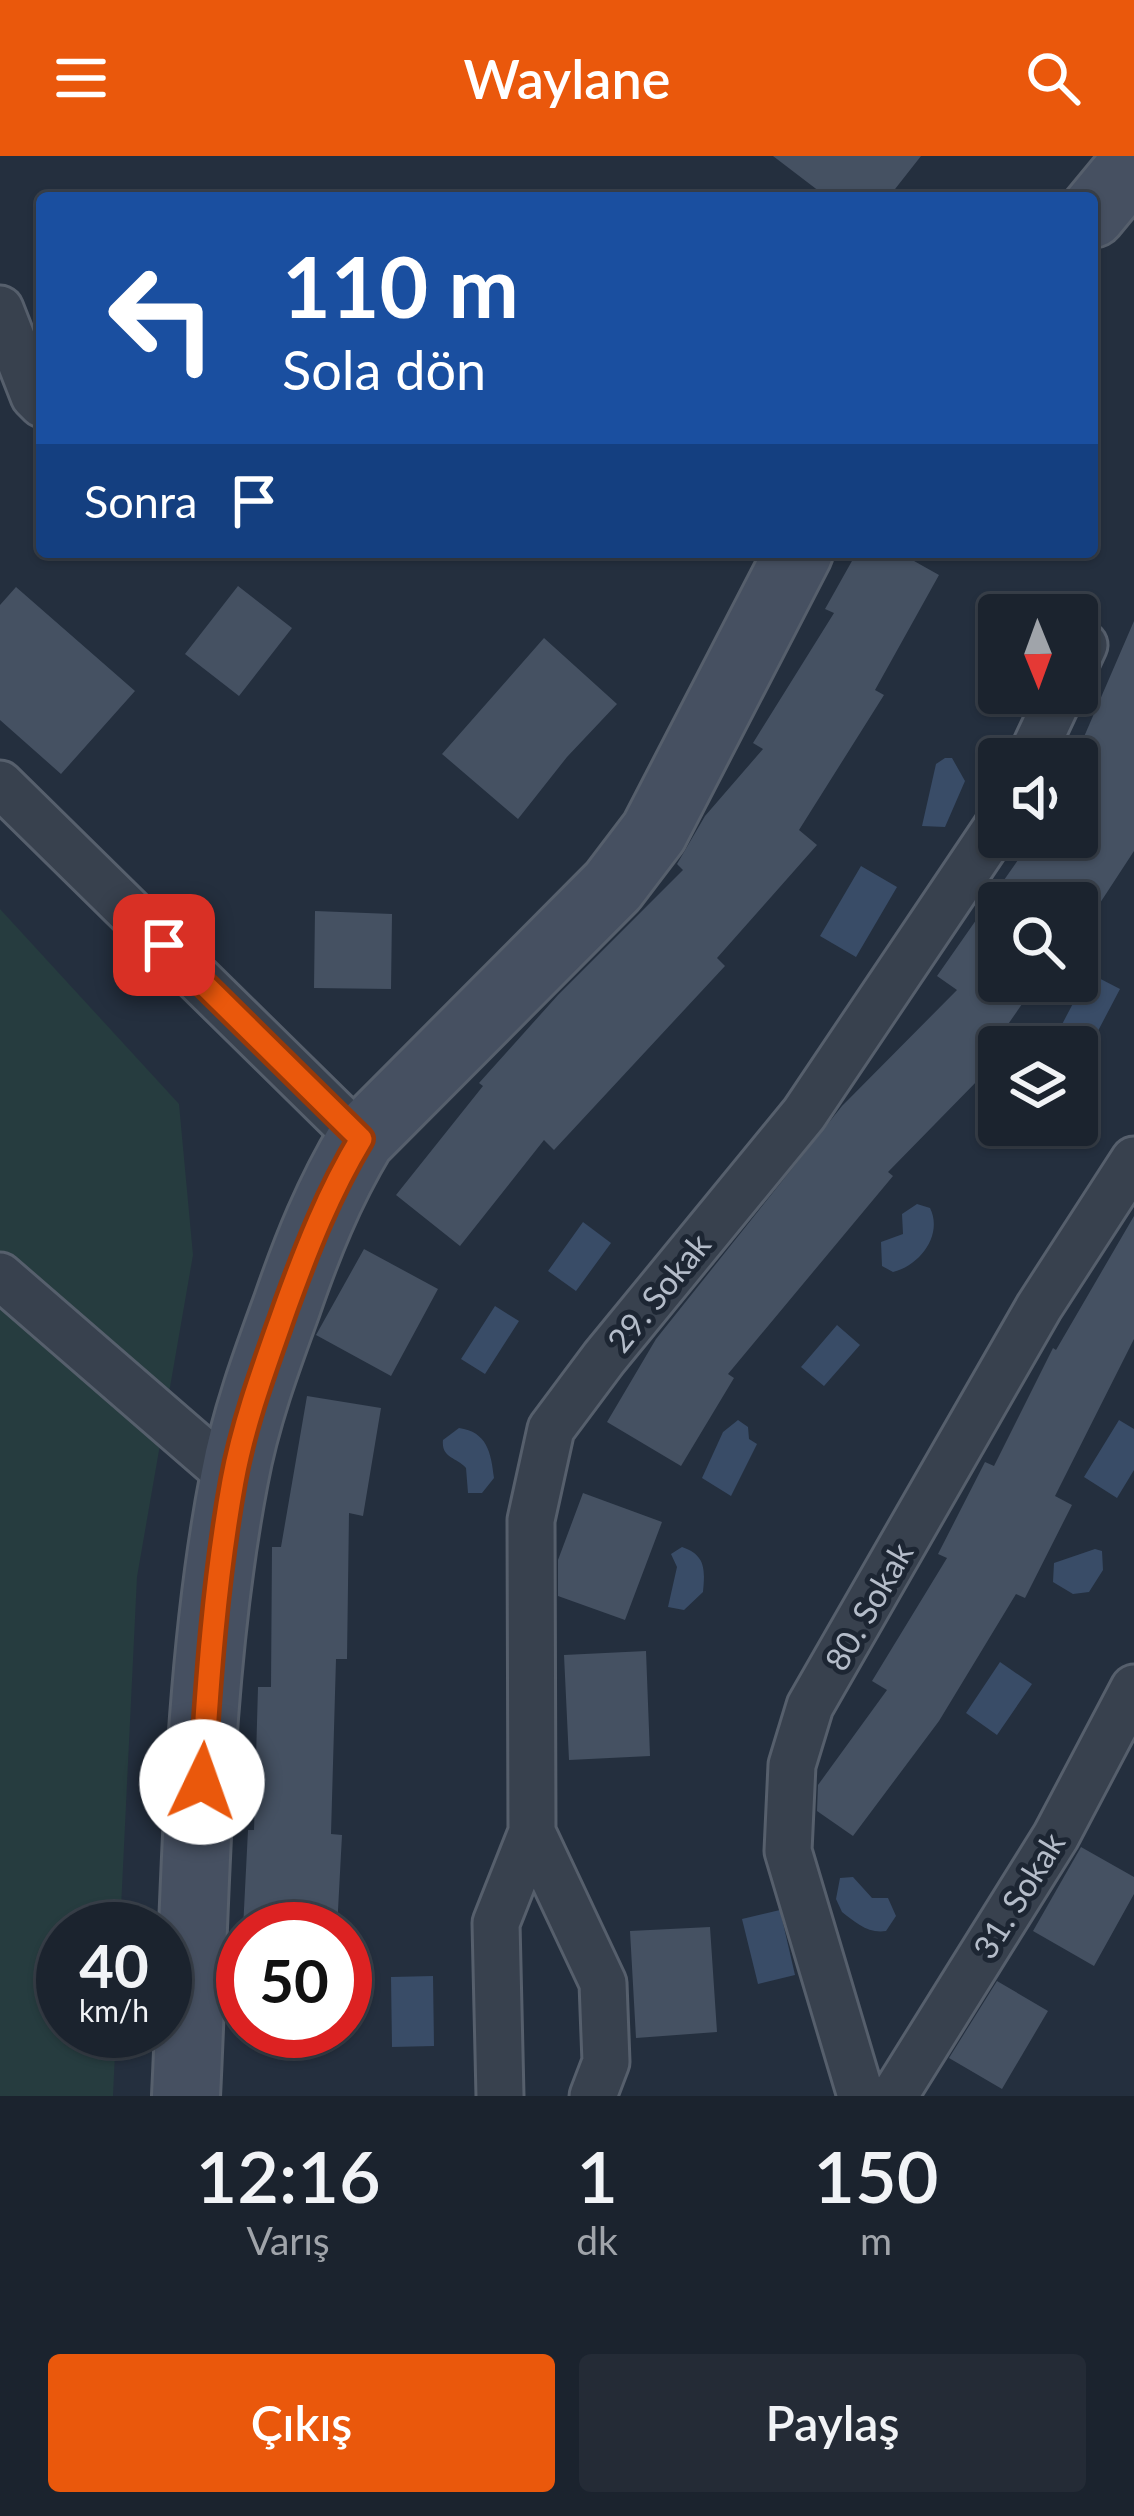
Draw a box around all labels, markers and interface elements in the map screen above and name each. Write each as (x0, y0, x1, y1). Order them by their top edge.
icon: menu (48, 45, 114, 111)
icon: search (1020, 45, 1086, 111)
text: Waylane (464, 46, 670, 111)
text: 110 m (282, 235, 519, 336)
icon: left (84, 240, 240, 396)
text: Sola dön (282, 337, 486, 402)
icon: arrive (221, 468, 287, 534)
text: Sonra (84, 474, 197, 528)
north arrow (978, 594, 1098, 714)
map controls (978, 594, 1098, 1146)
button: sound (978, 738, 1098, 858)
button: search (978, 882, 1098, 1002)
pin (113, 894, 215, 996)
icon: arrive (131, 912, 197, 978)
button: layers (978, 1026, 1098, 1146)
street label: 29. Sokak (598, 1224, 718, 1359)
street label: 80. Sokak (815, 1535, 921, 1677)
position arrow (139, 1719, 265, 1845)
street label: 31. Sokak (964, 1824, 1072, 1965)
speed limit sign: 50 (216, 1902, 372, 2058)
text: 40 (79, 1929, 149, 2001)
text: km/h (79, 1992, 149, 2028)
text: 12:16 (195, 2132, 381, 2218)
text: 1 (576, 2132, 618, 2218)
text: 150 (813, 2132, 939, 2218)
text: Varış (246, 2217, 330, 2263)
text: dk (576, 2217, 618, 2263)
text: m (860, 2217, 892, 2263)
button: Çıkış (48, 2354, 555, 2492)
button: Paylaş (579, 2354, 1086, 2492)

